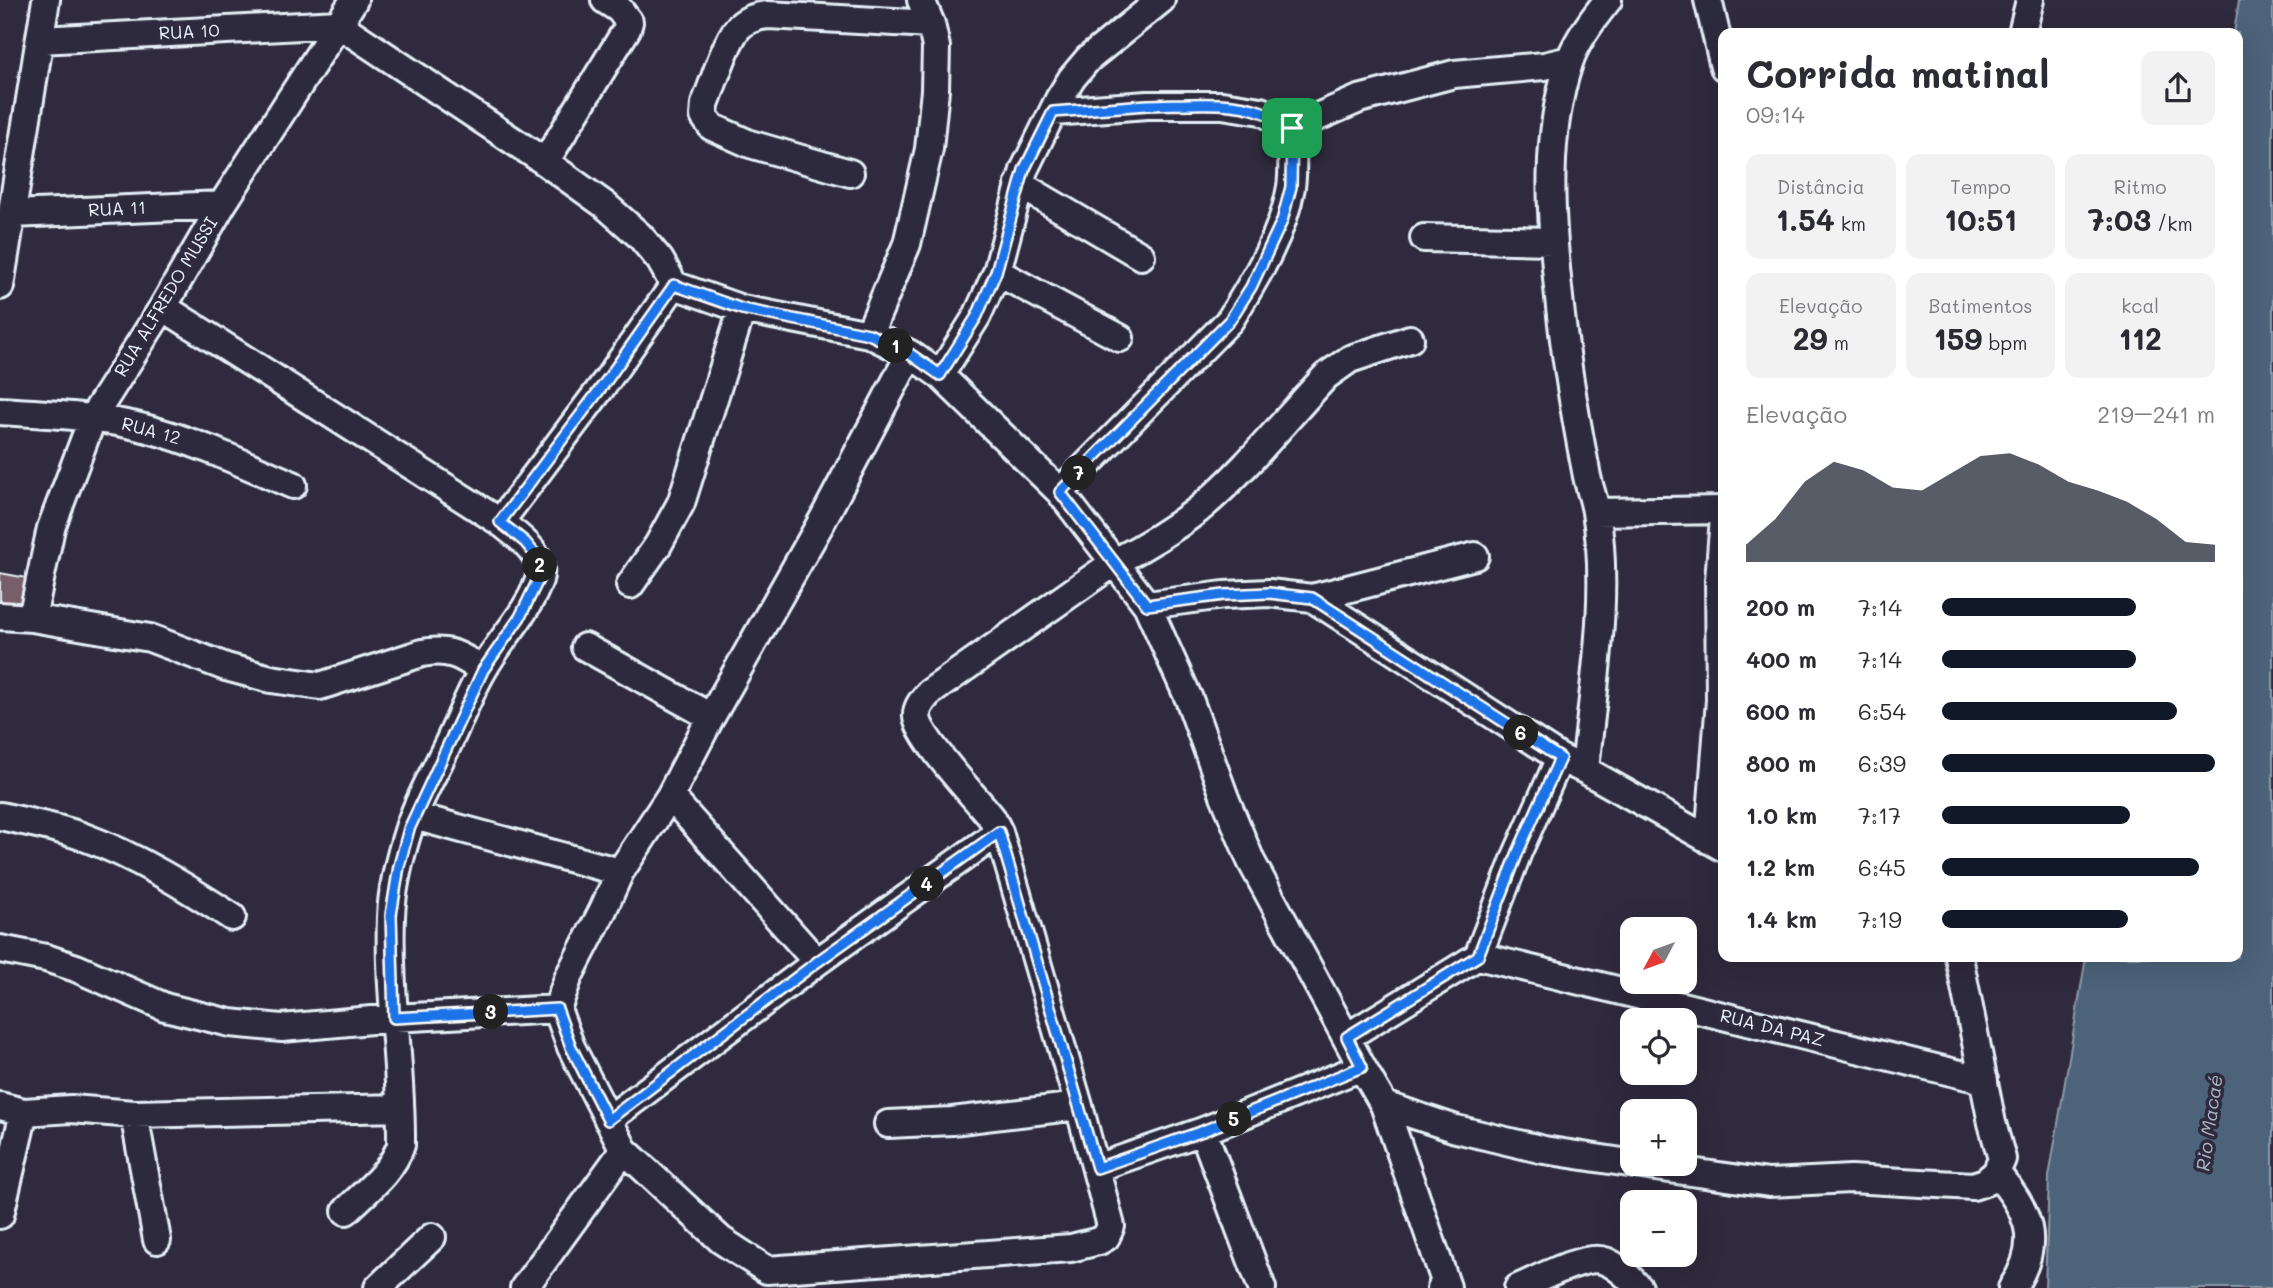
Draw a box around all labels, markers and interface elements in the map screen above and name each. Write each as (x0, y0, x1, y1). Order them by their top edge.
street label: RUA 10 (158, 17, 220, 45)
text: Corrida matinal (1746, 48, 2049, 98)
button: share (2141, 51, 2215, 125)
pin (1262, 98, 1322, 158)
text: 09:14 (1746, 99, 1805, 129)
icon: arrive (1273, 109, 1311, 147)
text: Distância (1777, 174, 1865, 199)
text: Tempo (1950, 174, 2011, 199)
text: Ritmo (2114, 174, 2167, 199)
street label: RUA 11 (87, 195, 146, 221)
text: 1.54 (1776, 199, 1835, 239)
text: 10:51 (1944, 199, 2017, 239)
text: 7:03 (2088, 199, 2151, 239)
text: km (1835, 211, 1866, 236)
text: /km (2151, 211, 2193, 236)
street label: RUA ALFREDO MUSSI (108, 212, 222, 381)
text: Elevação (1779, 293, 1863, 318)
text: Batimentos (1928, 293, 2033, 318)
text: kcal (2121, 293, 2159, 318)
text: 29 (1793, 318, 1828, 358)
text: 159 (1934, 318, 1982, 358)
text: 112 (2118, 318, 2162, 358)
pin: 1 (878, 328, 914, 364)
text: m (1828, 330, 1849, 355)
text: bpm (1982, 330, 2027, 355)
text: 1 (891, 333, 900, 358)
text: Elevação (1746, 399, 1847, 429)
text: 219–241 m (2097, 399, 2215, 429)
street label: RUA 12 (119, 411, 183, 449)
pin: 7 (1062, 456, 1096, 490)
text: 7 (1073, 460, 1084, 485)
pin: 2 (522, 548, 558, 582)
text: 2 (534, 552, 545, 577)
text: 200 m (1746, 592, 1815, 622)
text: 7:14 (1858, 592, 1902, 622)
text: 400 m (1746, 644, 1817, 674)
text: 7:14 (1858, 644, 1902, 674)
text: 600 m (1746, 696, 1816, 726)
text: 6:54 (1858, 696, 1906, 726)
pin: 6 (1504, 716, 1538, 750)
text: 6 (1515, 720, 1526, 745)
text: 800 m (1746, 748, 1816, 778)
text: 6:39 (1858, 748, 1906, 778)
text: 1.0 km (1746, 800, 1817, 830)
text: 7:17 (1858, 800, 1901, 830)
text: 1.2 km (1746, 852, 1815, 882)
text: 6:45 (1858, 852, 1906, 882)
pin: 4 (909, 866, 944, 902)
text: 4 (920, 871, 933, 896)
text: 1.4 km (1746, 904, 1817, 934)
text: 7:19 (1858, 904, 1902, 934)
north arrow (1620, 917, 1698, 994)
map controls (1620, 917, 1697, 1267)
pin: 3 (474, 995, 508, 1030)
text: 3 (485, 999, 496, 1024)
street label: RUA DA PAZ (1718, 1003, 1827, 1052)
button: locate (1620, 1008, 1697, 1085)
water label: Rio Macaé (2189, 1073, 2228, 1173)
button: + (1620, 1099, 1697, 1176)
pin: 5 (1216, 1102, 1252, 1136)
text: 5 (1228, 1106, 1239, 1131)
button: − (1620, 1190, 1697, 1267)

